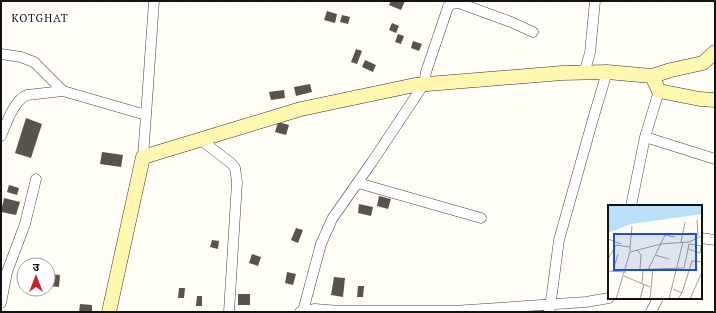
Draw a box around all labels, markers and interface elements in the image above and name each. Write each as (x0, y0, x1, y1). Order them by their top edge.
district label: KOTGHAT (11, 11, 69, 25)
inset map (608, 205, 702, 299)
north arrow (16, 257, 56, 297)
text: उ (33, 260, 40, 274)

